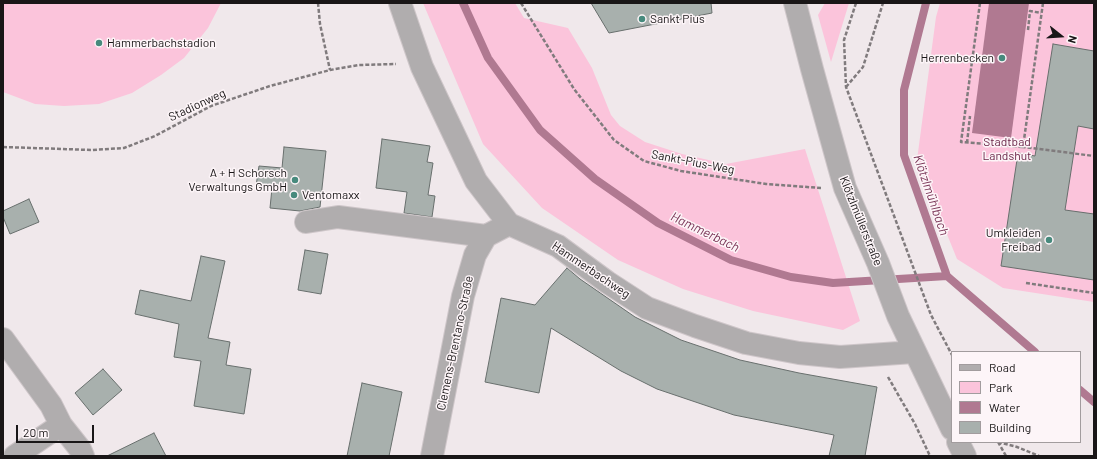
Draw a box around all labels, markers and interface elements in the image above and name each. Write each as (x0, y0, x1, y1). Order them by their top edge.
place label: Sankt Pius (650, 12, 705, 26)
marker: Sankt Pius (637, 14, 647, 24)
north arrow (1041, 16, 1081, 56)
text: N (1066, 34, 1080, 45)
place label: Hammerbachstadion (107, 36, 216, 50)
marker: Hammerbachstadion (94, 38, 104, 48)
place label: Herrenbecken (920, 51, 994, 65)
marker: Herrenbecken (997, 53, 1007, 63)
street label: Stadionweg (166, 86, 228, 124)
park label: Stadtbad Landshut (983, 135, 1031, 163)
street label: Sankt-Pius-Weg (650, 147, 736, 177)
water label: Klötzlmühlbach (910, 153, 952, 237)
place label: A + H Schorsch Verwaltungs GmbH (189, 166, 287, 194)
street label: Klötzlmüllerstraße (836, 174, 886, 268)
marker: A + H Schorsch Verwaltungs GmbH (290, 175, 300, 185)
place label: Ventomaxx (302, 188, 360, 202)
marker: Ventomaxx (289, 190, 299, 200)
water label: Hammerbach (668, 209, 742, 255)
place label: Umkleiden Freibad (986, 226, 1041, 254)
marker: Umkleiden Freibad (1044, 235, 1054, 245)
street label: Hammerbachweg (549, 239, 633, 301)
street label: Clemens-Brentano-Straße (434, 274, 476, 412)
legend (951, 351, 1081, 443)
text: Road (989, 360, 1016, 374)
text: Park (989, 380, 1013, 394)
text: Water (989, 400, 1020, 414)
scale bar (18, 417, 96, 443)
text: Building (989, 420, 1031, 434)
text: 20 m (23, 425, 49, 439)

